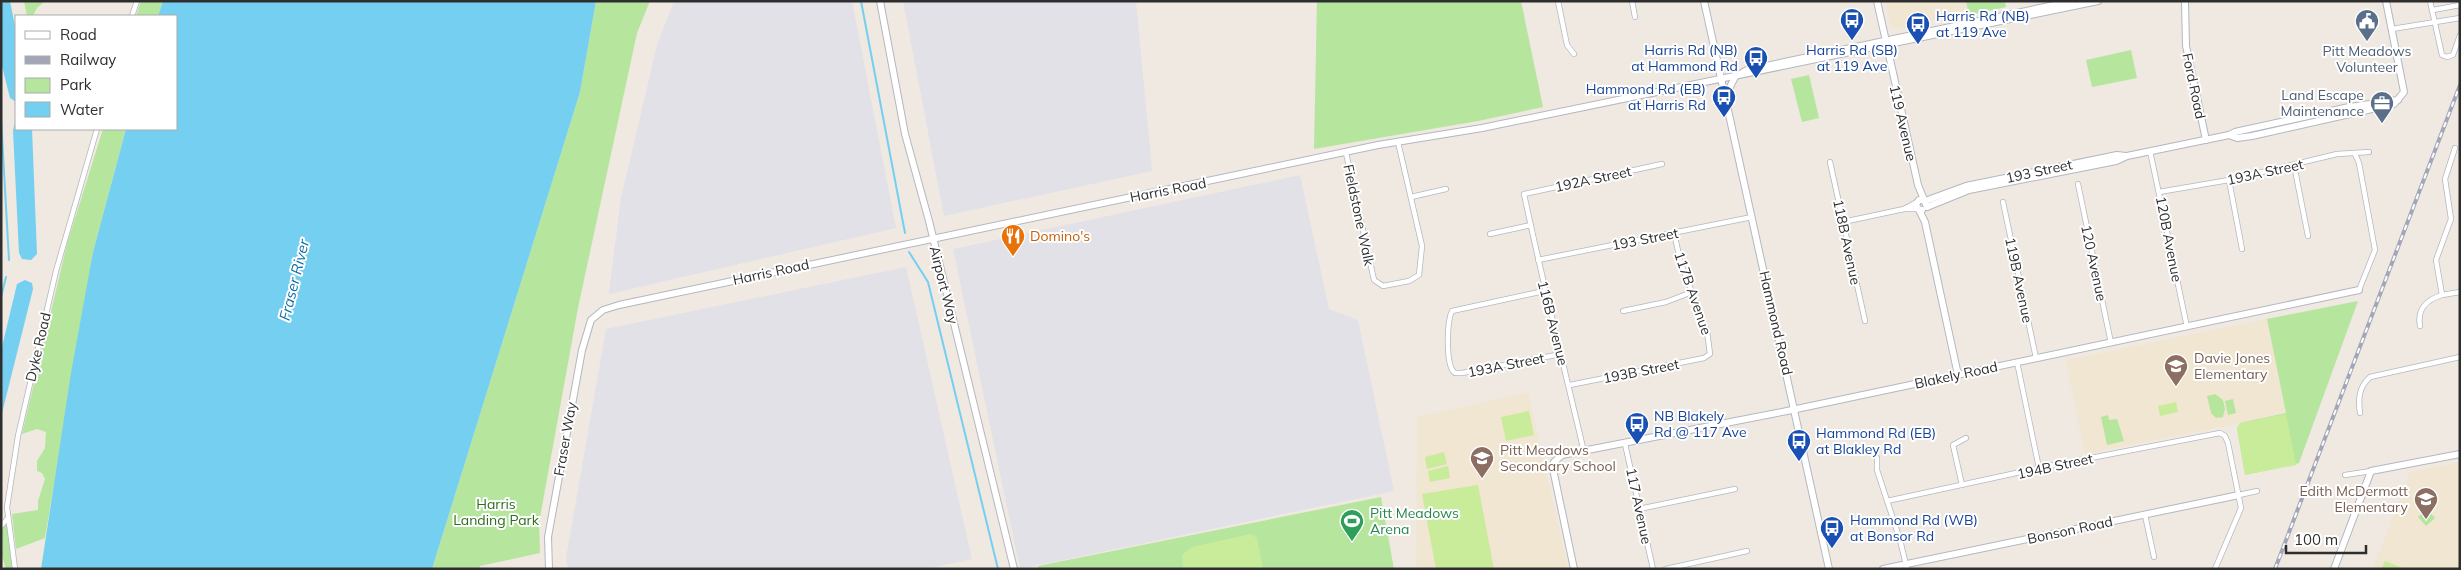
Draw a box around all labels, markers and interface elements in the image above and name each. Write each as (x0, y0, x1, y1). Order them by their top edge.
bus stop icon: Harris Rd (SB) at 119 Ave (1839, 7, 1865, 41)
place label: Harris Rd (NB) at 119 Ave (1936, 7, 2030, 41)
public building icon: Pitt Meadows Volunteer (2354, 8, 2380, 42)
bus stop icon: Harris Rd (NB) at 119 Ave (1905, 11, 1931, 45)
legend (15, 15, 178, 130)
text: Road (60, 25, 97, 44)
place label: Harris Rd (NB) at Hammond Rd (1631, 41, 1738, 75)
place label: Harris Rd (SB) at 119 Ave (1806, 41, 1898, 75)
place label: Pitt Meadows Volunteer (2322, 42, 2412, 76)
bus stop icon: Harris Rd (NB) at Hammond Rd (1743, 45, 1769, 79)
text: Railway (60, 50, 116, 69)
street label: Ford Road (2178, 51, 2210, 121)
text: Park (60, 75, 92, 94)
place label: Hammond Rd (EB) at Harris Rd (1586, 80, 1706, 114)
street label: 119 Avenue (1885, 83, 1921, 163)
bus stop icon: Hammond Rd (EB) at Harris Rd (1711, 84, 1737, 118)
place label: Land Escape Maintenance (2280, 86, 2364, 120)
office icon: Land Escape Maintenance (2369, 90, 2395, 124)
text: Water (60, 100, 104, 119)
street label: 193 Street (2004, 155, 2074, 187)
street label: 193A Street (2225, 155, 2305, 189)
street label: 192A Street (1553, 162, 1633, 196)
street label: Fieldstone Walk (1339, 163, 1379, 268)
street label: Harris Road (1128, 174, 1208, 206)
street label: 120B Avenue (2152, 195, 2186, 283)
street label: 118B Avenue (1829, 198, 1865, 286)
restaurant icon: Domino's (1000, 223, 1026, 257)
street label: 120 Avenue (2077, 223, 2111, 303)
street label: 193 Street (1610, 224, 1680, 254)
place label: Domino's (1030, 227, 1090, 245)
street label: 119B Avenue (2001, 236, 2037, 324)
water label: Fraser River (275, 237, 313, 323)
street label: Airport Way (926, 244, 963, 326)
street label: 117B Avenue (1670, 249, 1716, 337)
street label: Harris Road (731, 255, 811, 289)
street label: Hammond Road (1755, 269, 1797, 377)
street label: 116B Avenue (1534, 279, 1572, 367)
street label: Dyke Road (21, 311, 55, 383)
street label: 193A Street (1466, 349, 1546, 381)
place label: Davie Jones Elementary (2194, 349, 2270, 383)
school or university icon: Davie Jones Elementary (2163, 353, 2189, 387)
street label: 193B Street (1601, 355, 1681, 387)
street label: Blakely Road (1913, 357, 1999, 393)
street label: Fraser Way (550, 400, 580, 477)
place label: NB Blakely Rd @ 117 Ave (1654, 407, 1747, 441)
bus stop icon: NB Blakely Rd @ 117 Ave (1624, 411, 1650, 445)
place label: Hammond Rd (EB) at Blakley Rd (1816, 424, 1936, 458)
bus stop icon: Hammond Rd (EB) at Blakley Rd (1786, 428, 1812, 462)
place label: Pitt Meadows Secondary School (1500, 441, 1616, 475)
school or university icon: Pitt Meadows Secondary School (1469, 445, 1495, 479)
street label: 194B Street (2015, 449, 2095, 483)
street label: 117 Avenue (1622, 466, 1656, 546)
place label: Edith McDermott Elementary (2299, 482, 2409, 516)
school or university icon: Edith McDermott Elementary (2413, 486, 2439, 520)
park label: Harris Landing Park (453, 495, 540, 529)
place label: Pitt Meadows Arena (1370, 504, 1459, 538)
sports icon: Pitt Meadows Arena (1339, 508, 1365, 542)
place label: Hammond Rd (WB) at Bonsor Rd (1850, 511, 1978, 545)
street label: Bonson Road (2026, 512, 2114, 548)
bus stop icon: Hammond Rd (WB) at Bonsor Rd (1819, 515, 1845, 549)
scale bar (2286, 522, 2366, 554)
text: 100 m (2294, 530, 2338, 549)

